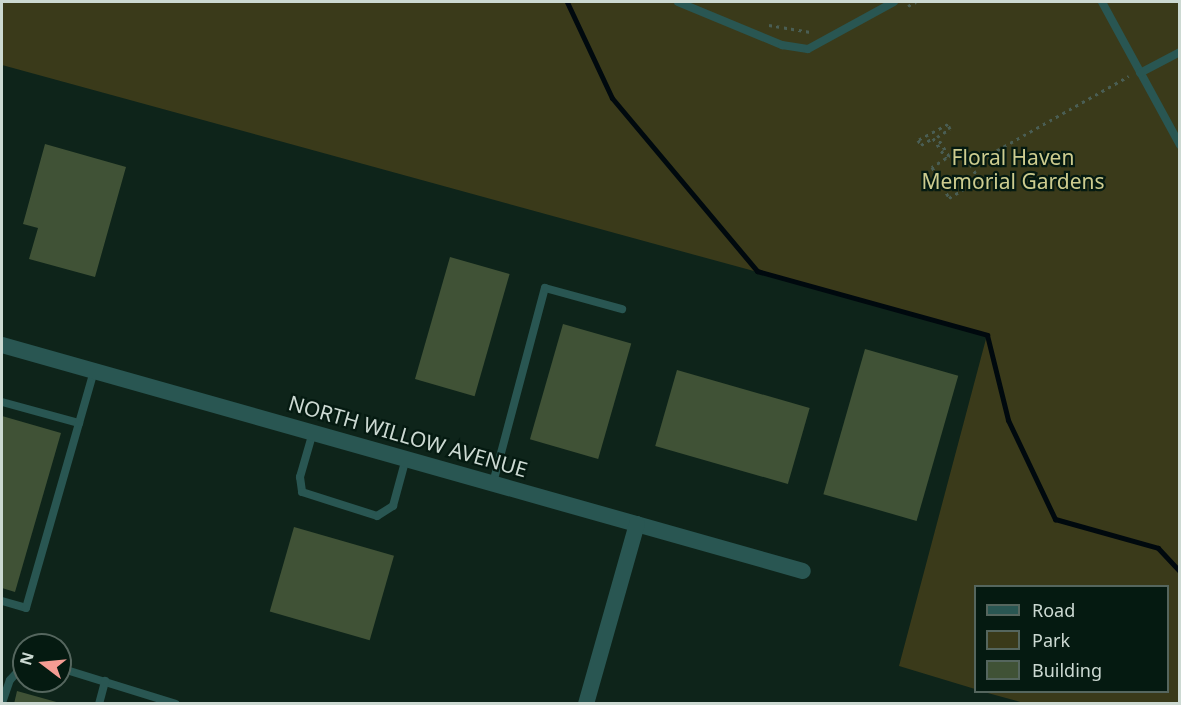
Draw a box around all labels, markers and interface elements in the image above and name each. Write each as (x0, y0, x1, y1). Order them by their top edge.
park label: Floral Haven Memorial Gardens (921, 144, 1105, 194)
street label: NORTH WILLOW AVENUE (286, 390, 530, 482)
legend (974, 585, 1169, 693)
text: Road (1032, 598, 1075, 622)
text: Park (1032, 628, 1070, 652)
north arrow (12, 633, 72, 693)
text: N (14, 649, 39, 668)
text: Building (1032, 658, 1102, 682)

